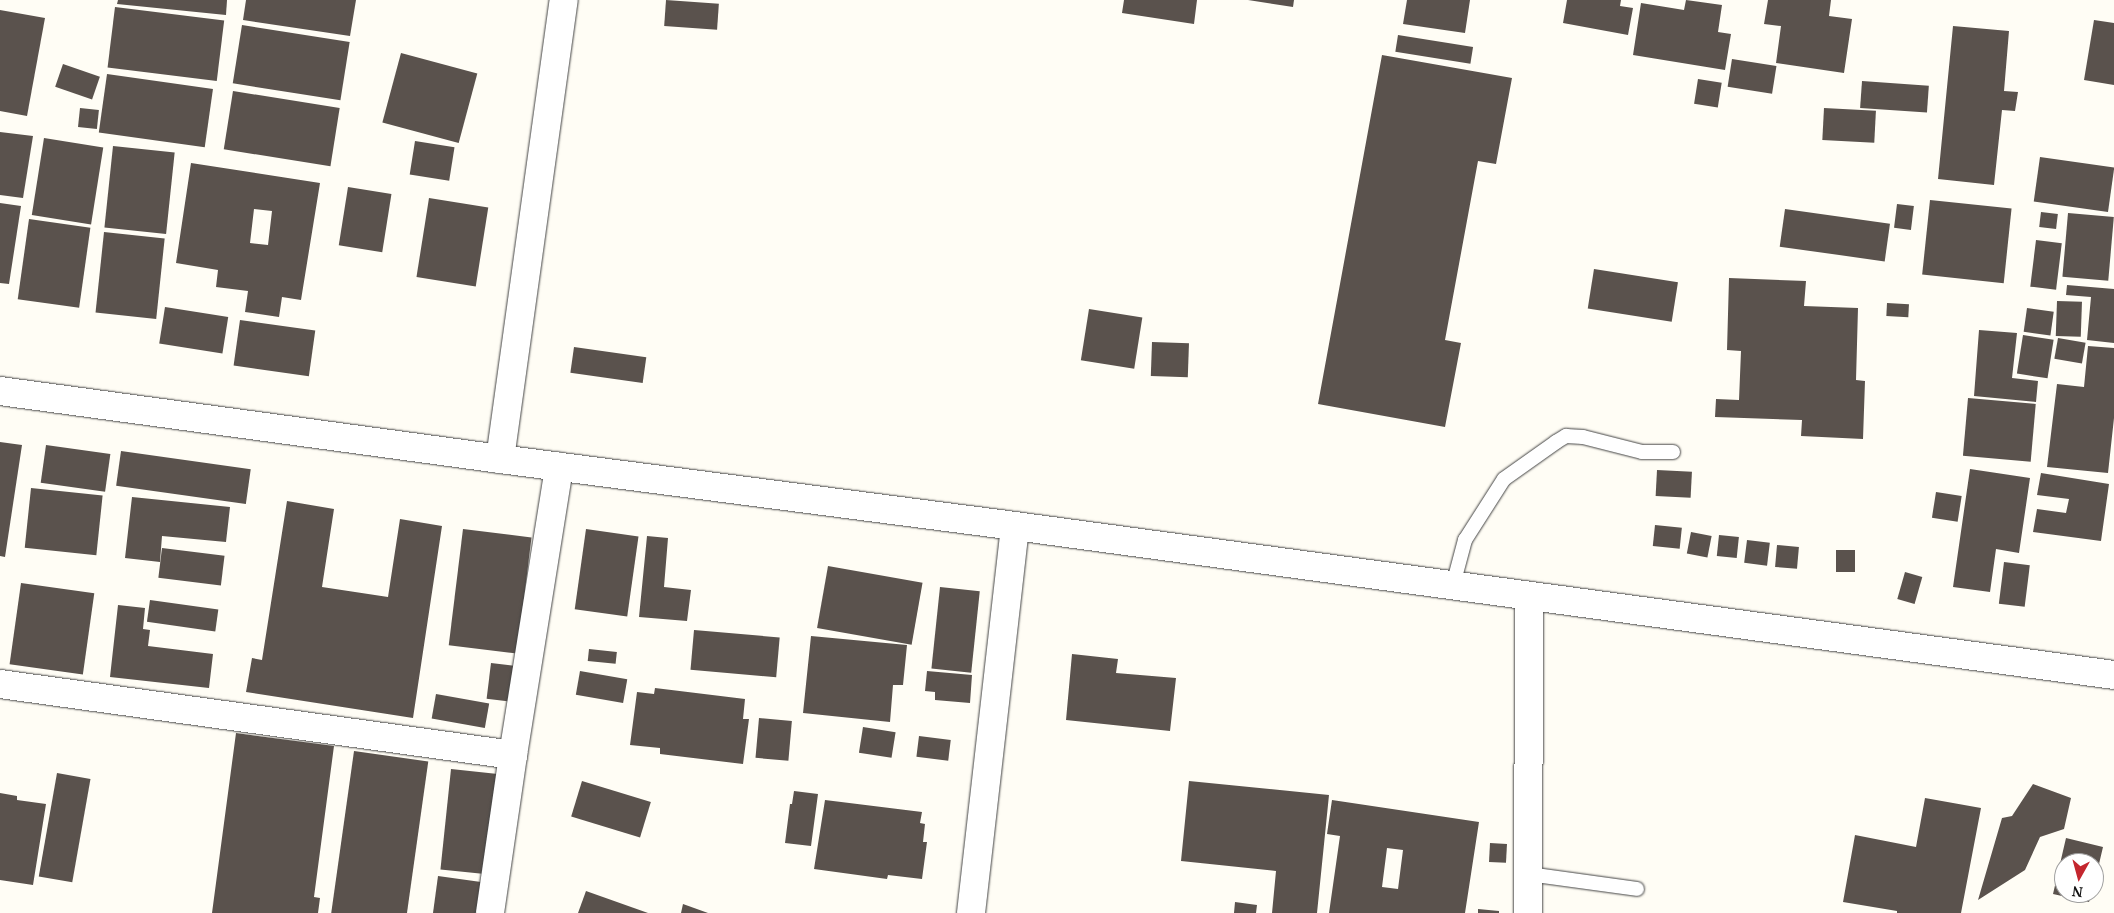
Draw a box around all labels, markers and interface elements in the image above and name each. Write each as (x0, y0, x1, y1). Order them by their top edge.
north arrow (2054, 853, 2104, 903)
text: N (2071, 882, 2084, 902)

